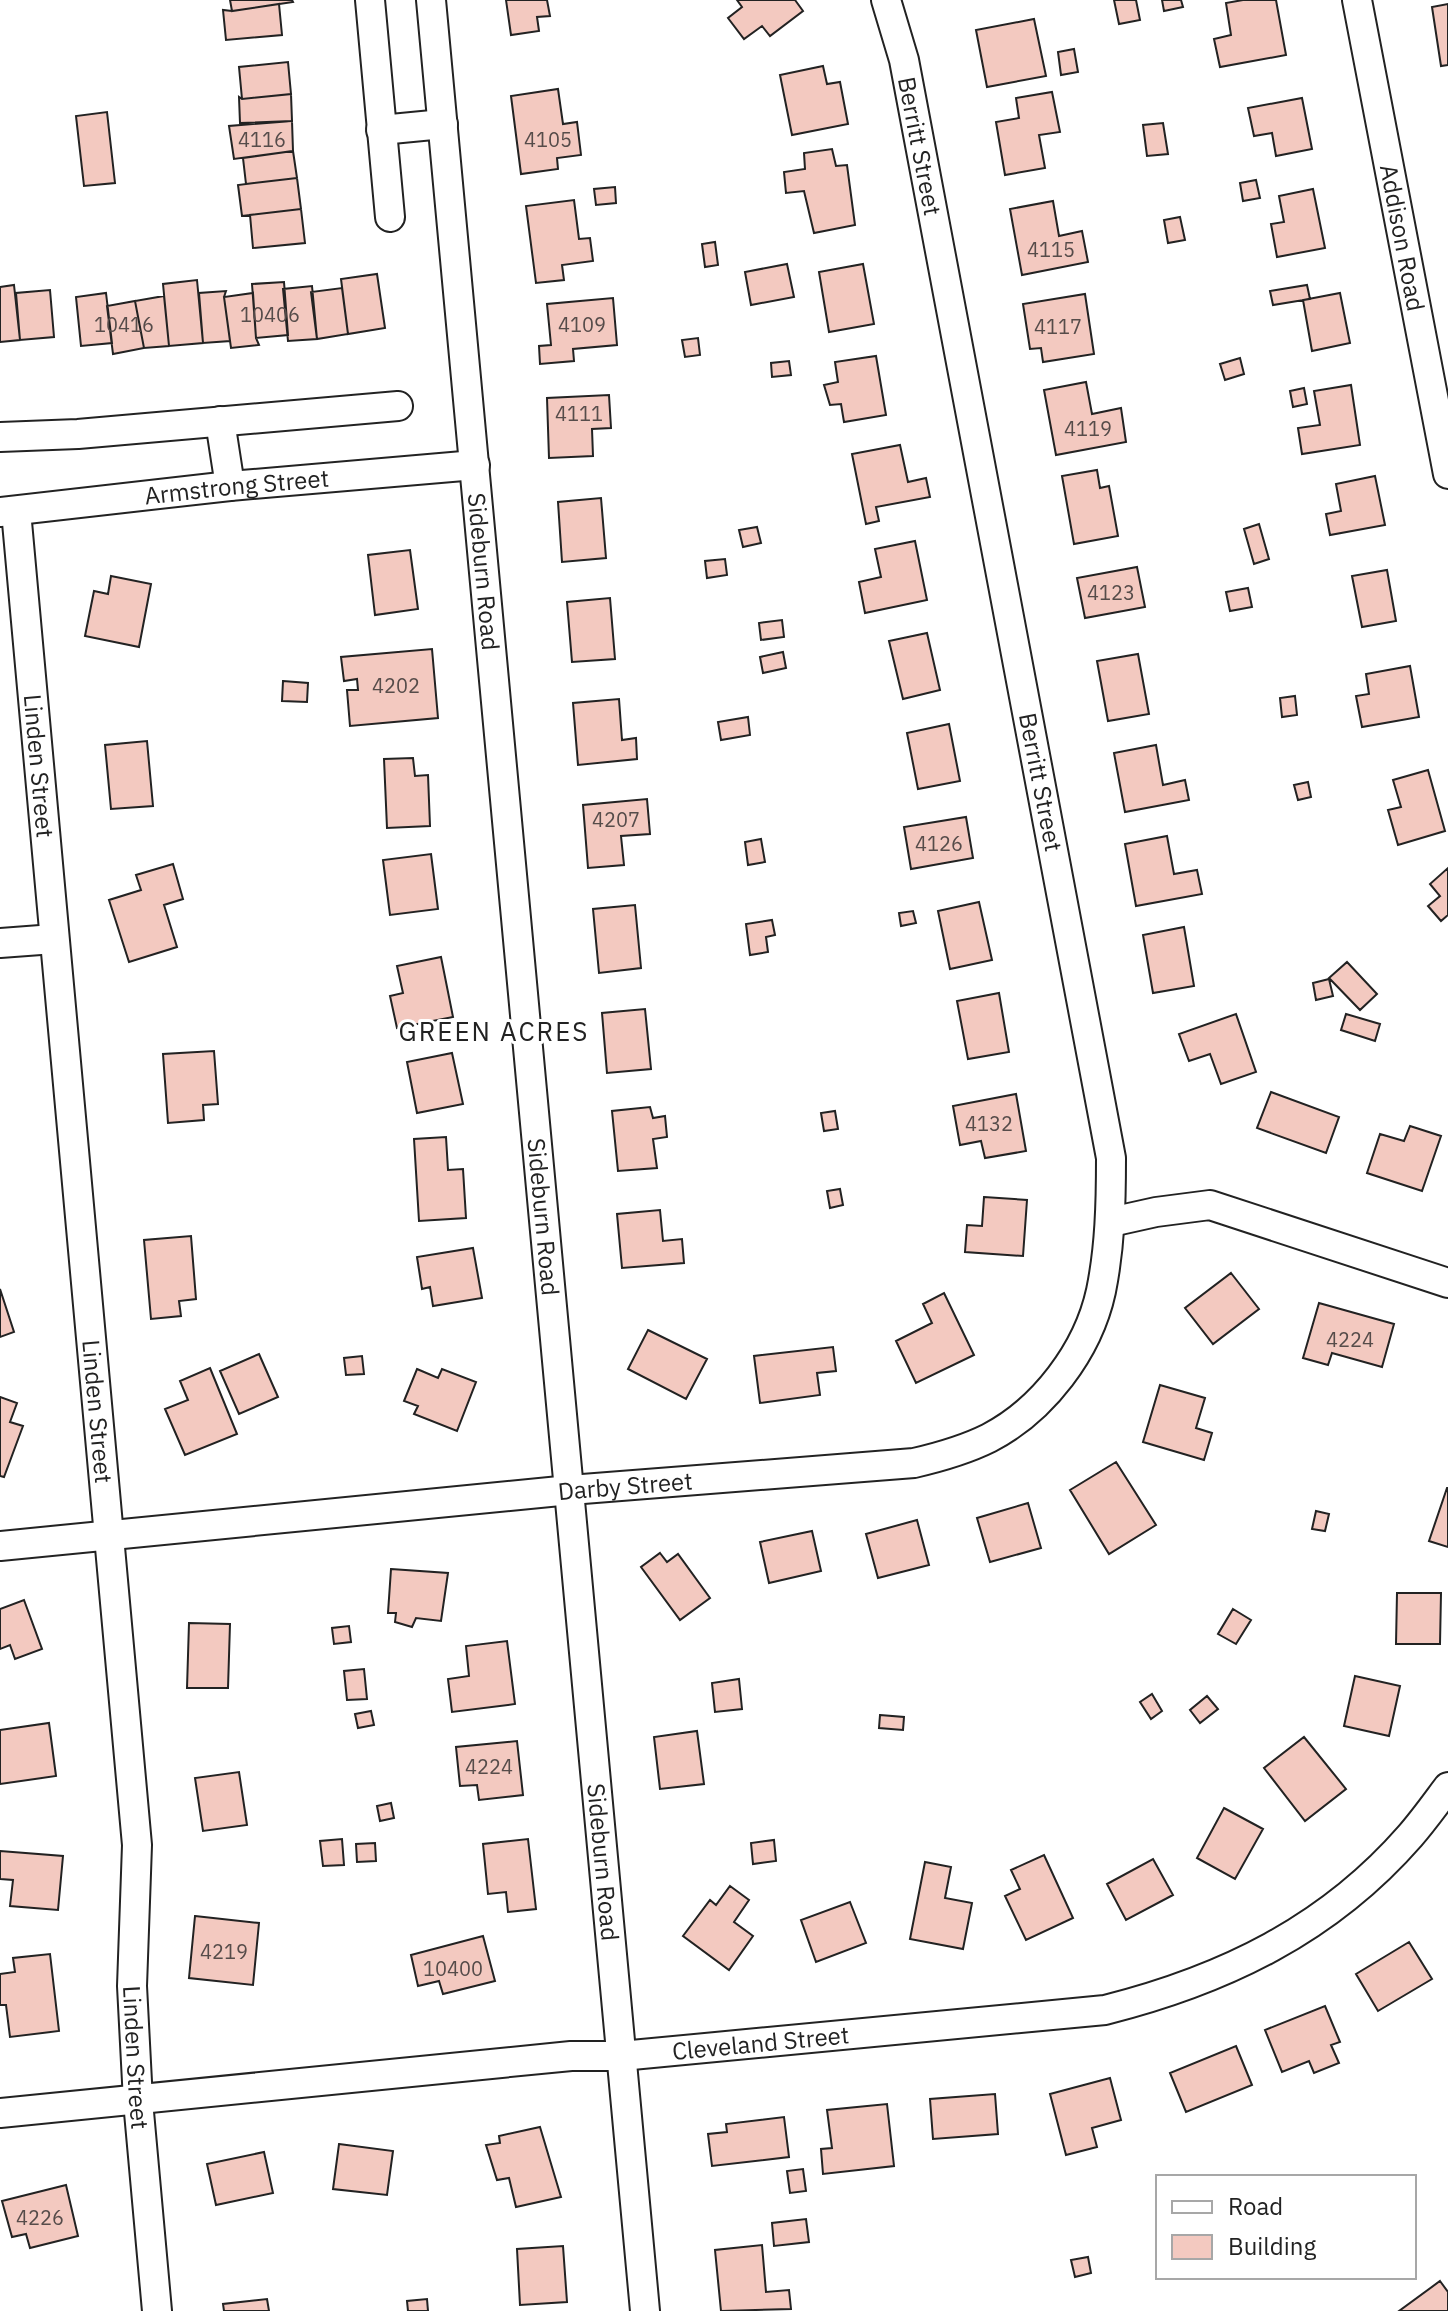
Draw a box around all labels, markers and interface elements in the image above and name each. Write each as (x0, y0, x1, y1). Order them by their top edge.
street label: Berritt Street (891, 74, 949, 218)
house number: 4116 (238, 126, 286, 153)
house number: 4105 (524, 126, 572, 153)
street label: Addison Road (1373, 162, 1432, 314)
house number: 4115 (1027, 236, 1075, 263)
house number: 10406 (240, 301, 300, 328)
house number: 10416 (94, 311, 154, 338)
house number: 4109 (558, 311, 606, 338)
house number: 4117 (1034, 313, 1082, 340)
house number: 4111 (555, 400, 603, 427)
house number: 4119 (1064, 415, 1112, 442)
street label: Armstrong Street (143, 462, 330, 512)
street label: Sideburn Road (461, 491, 507, 652)
house number: 4123 (1087, 579, 1135, 606)
house number: 4202 (372, 672, 420, 699)
street label: Linden Street (17, 693, 62, 839)
street label: Berritt Street (1012, 710, 1070, 854)
house number: 4207 (592, 806, 640, 833)
house number: 4126 (915, 830, 963, 857)
district label: GREEN ACRES (399, 1014, 589, 1048)
house number: 4132 (965, 1110, 1013, 1137)
street label: Sideburn Road (520, 1137, 567, 1297)
house number: 4224 (1326, 1326, 1374, 1353)
street label: Linden Street (75, 1338, 120, 1484)
street label: Darby Street (556, 1464, 694, 1507)
house number: 4224 (465, 1753, 513, 1780)
street label: Sideburn Road (580, 1782, 627, 1942)
house number: 4219 (200, 1938, 248, 1965)
house number: 10400 (423, 1955, 483, 1982)
street label: Linden Street (116, 1985, 156, 2131)
street label: Cleveland Street (671, 2018, 851, 2067)
legend (1156, 2175, 1416, 2279)
text: Road (1228, 2190, 1283, 2222)
house number: 4226 (16, 2204, 64, 2231)
text: Building (1228, 2230, 1316, 2262)

